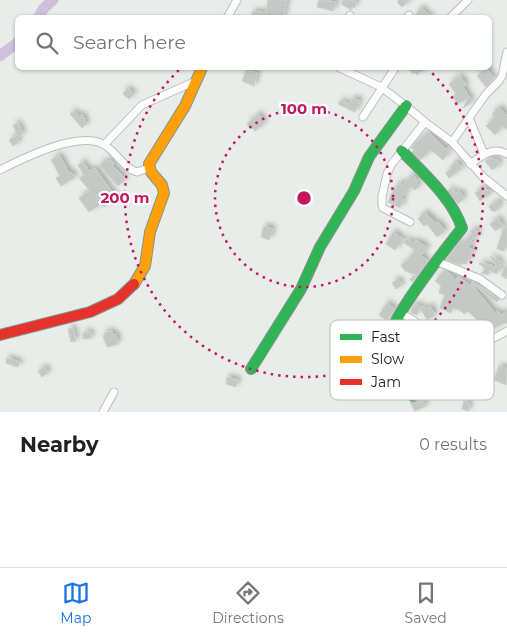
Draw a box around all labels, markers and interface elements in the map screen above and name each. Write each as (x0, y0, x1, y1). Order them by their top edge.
search box (15, 15, 492, 70)
icon: search (33, 29, 61, 57)
text: Search here (73, 31, 186, 54)
text: 100 m (281, 99, 327, 118)
text: 200 m (100, 188, 150, 207)
centre of rings (295, 189, 313, 207)
legend (330, 320, 494, 400)
text: Fast (371, 328, 401, 346)
text: Slow (371, 350, 405, 368)
text: Jam (370, 373, 401, 391)
text: Nearby (20, 432, 99, 457)
text: 0 results (419, 435, 487, 454)
tab: Map (60, 579, 91, 627)
tab: Directions (212, 579, 284, 627)
tab: Saved (405, 579, 447, 627)

